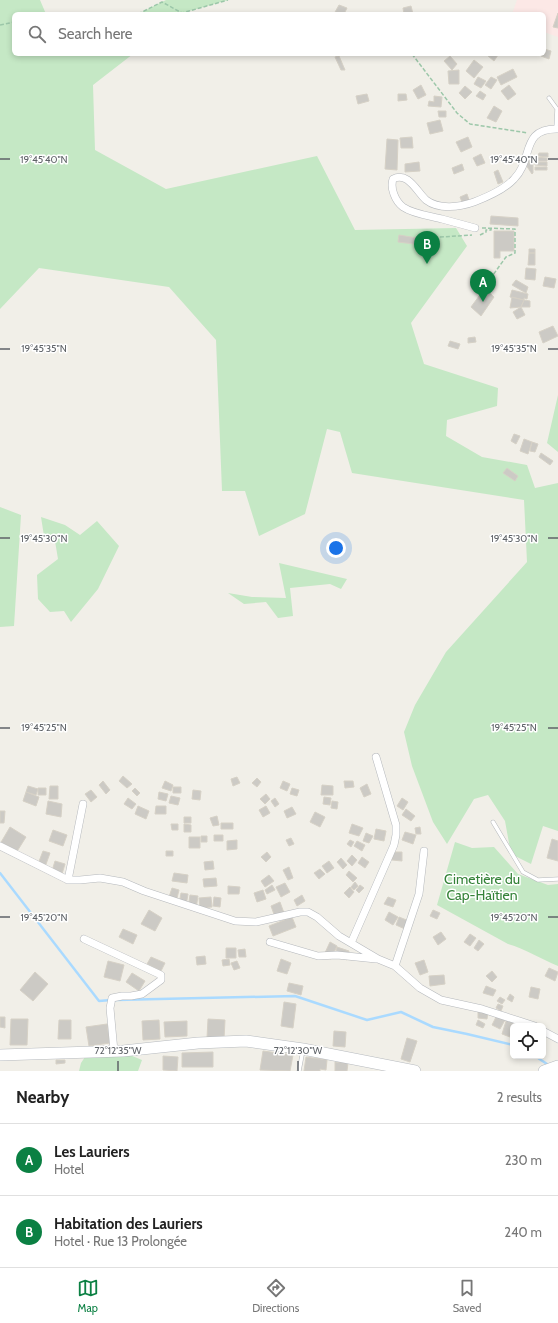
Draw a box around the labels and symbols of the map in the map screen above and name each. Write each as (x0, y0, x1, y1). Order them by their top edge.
text: 19°45'40"N (20, 153, 68, 166)
text: 19°45'40"N (490, 153, 538, 166)
pin: B (414, 231, 440, 264)
pin: A (470, 269, 496, 302)
text: 19°45'35"N (21, 342, 67, 355)
text: 19°45'35"N (491, 342, 537, 355)
text: 19°45'30"N (20, 532, 68, 545)
text: 19°45'30"N (490, 532, 538, 545)
your location (326, 538, 346, 558)
text: 19°45'25"N (21, 721, 67, 734)
text: 19°45'25"N (491, 721, 537, 734)
park label: Cimetière du Cap-Haïtien (444, 870, 520, 904)
text: 19°45'20"N (21, 911, 67, 924)
text: 19°45'20"N (491, 911, 537, 924)
text: 72°12'35"W (95, 1044, 142, 1057)
text: 72°12'30"W (274, 1044, 323, 1057)

